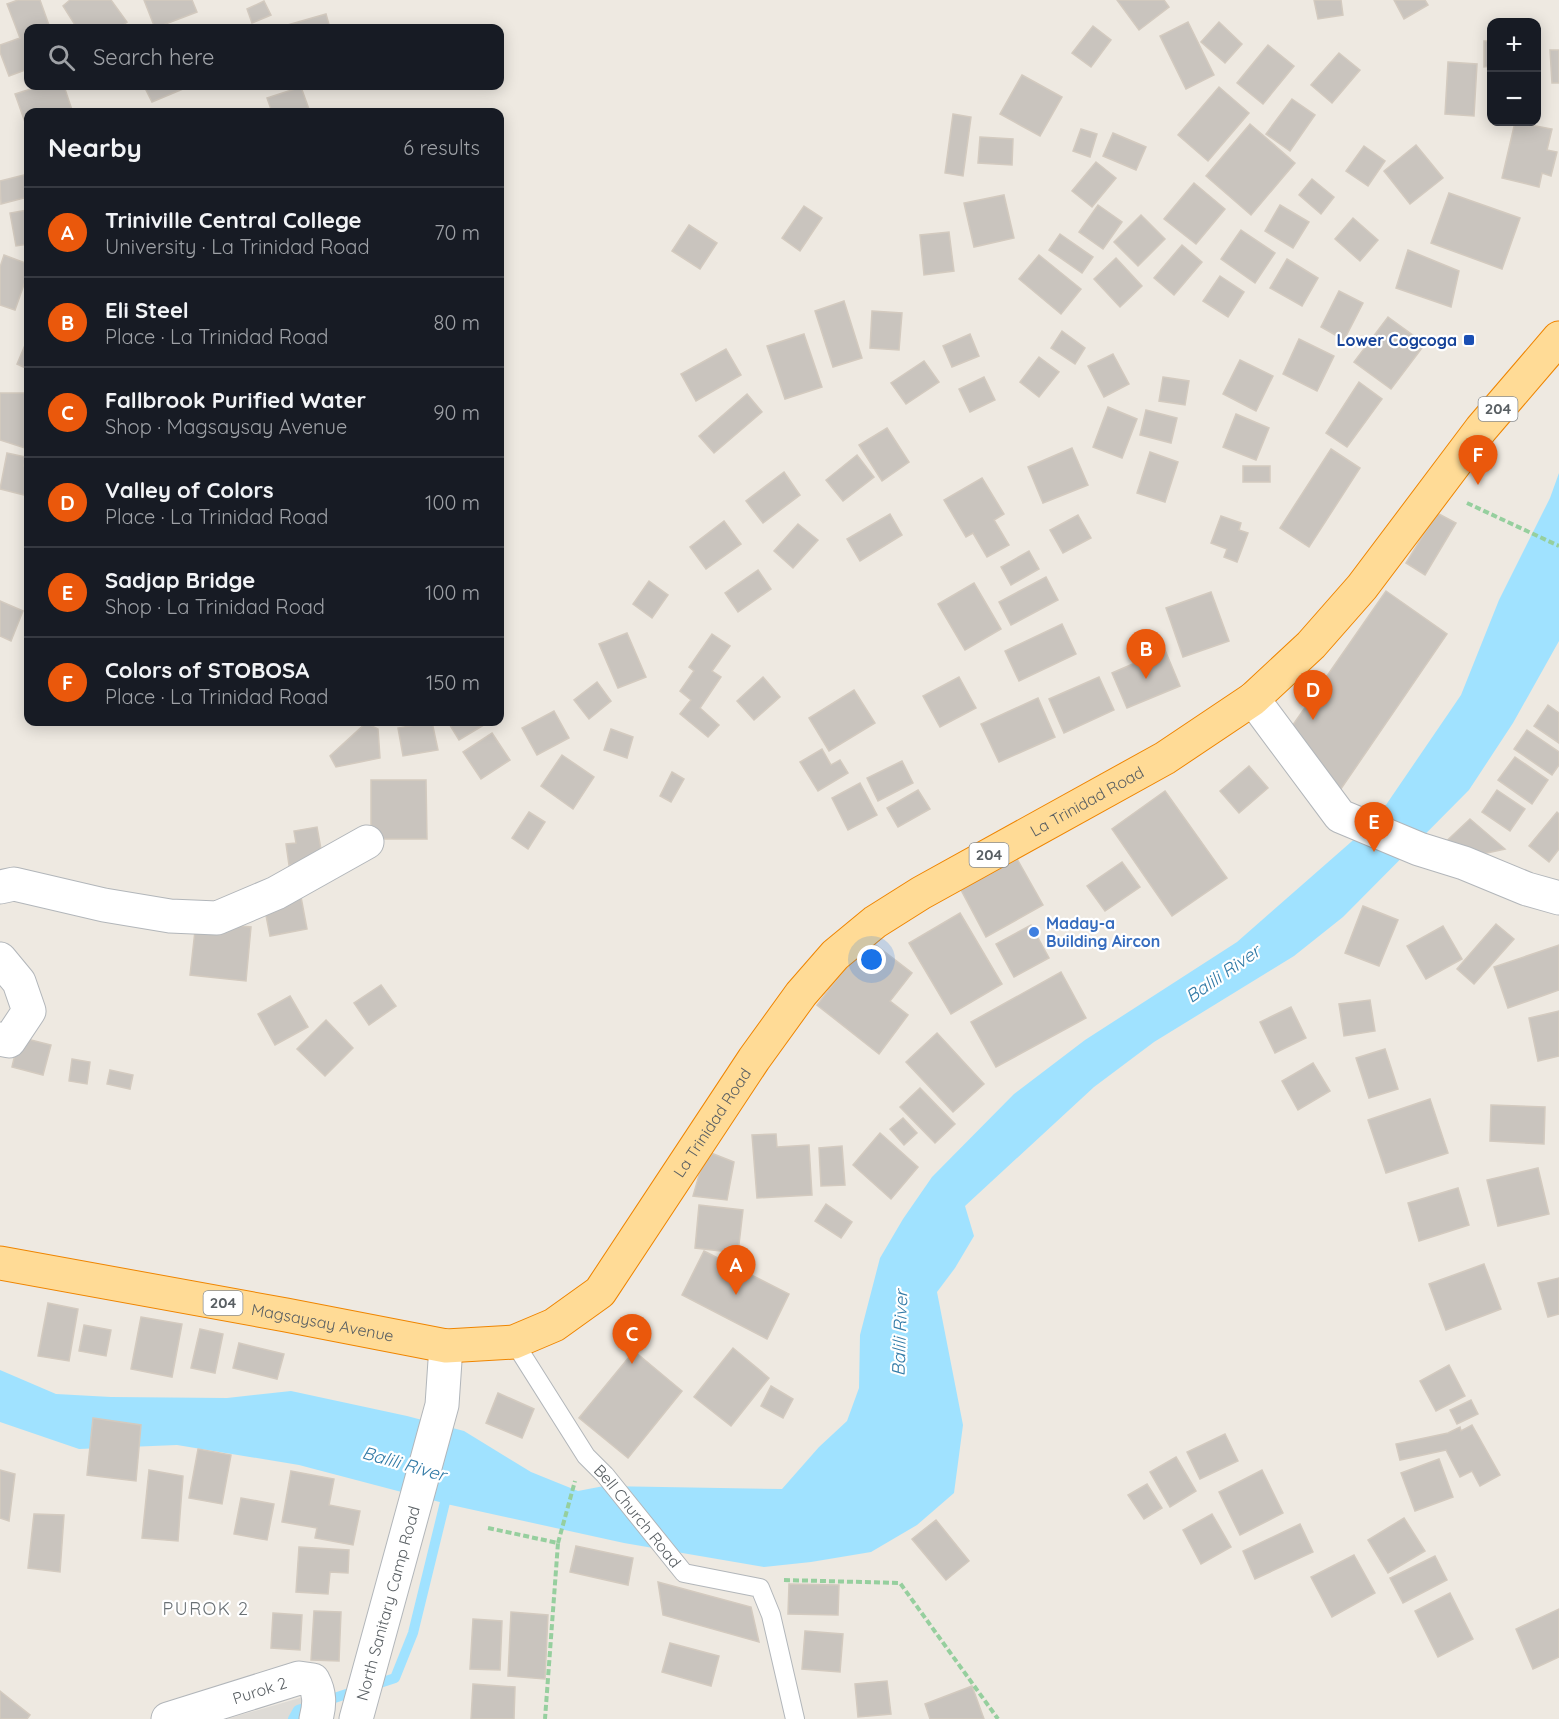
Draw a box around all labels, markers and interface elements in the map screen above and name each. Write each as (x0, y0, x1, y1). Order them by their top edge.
map controls (1487, 18, 1541, 126)
button: + (1487, 18, 1541, 72)
search box (24, 24, 504, 90)
icon: search (45, 41, 78, 74)
text: Search here (93, 43, 214, 71)
button: − (1487, 72, 1541, 126)
text: Nearby (48, 131, 142, 164)
text: 6 results (403, 135, 480, 160)
text: Triniville Central College (105, 206, 362, 234)
text: A (61, 220, 74, 245)
text: 70 m (434, 220, 480, 245)
text: University · La Trinidad Road (105, 234, 370, 259)
text: Eli Steel (105, 296, 189, 324)
text: B (61, 310, 74, 335)
text: 80 m (434, 310, 480, 335)
text: Place · La Trinidad Road (105, 324, 328, 349)
place label: Lower Cogcoga (1336, 330, 1457, 350)
marker: Lower Cogcoga (1462, 333, 1476, 347)
text: Fallbrook Purified Water (105, 386, 366, 414)
road number: 204 (1478, 397, 1518, 421)
text: C (61, 400, 74, 425)
text: 90 m (433, 400, 480, 425)
text: Shop · Magsaysay Avenue (105, 414, 347, 439)
pin: F (1458, 436, 1498, 485)
text: Valley of Colors (105, 476, 274, 504)
text: D (60, 490, 75, 515)
text: 100 m (425, 490, 480, 515)
text: Place · La Trinidad Road (105, 504, 328, 529)
text: Sadjap Bridge (105, 566, 255, 594)
text: E (62, 580, 73, 605)
text: 100 m (425, 580, 480, 605)
text: Shop · La Trinidad Road (105, 594, 325, 619)
pin: B (1126, 630, 1166, 679)
text: Colors of STOBOSA (105, 656, 309, 684)
text: F (62, 670, 73, 695)
text: 150 m (426, 670, 480, 695)
pin: D (1294, 670, 1332, 720)
text: Place · La Trinidad Road (105, 684, 328, 709)
street label: La Trinidad Road (1027, 762, 1147, 841)
pin: E (1354, 802, 1394, 852)
road number: 204 (970, 843, 1008, 867)
place label: Maday-a Building Aircon (1046, 913, 1160, 951)
marker: Maday-a Building Aircon (1027, 925, 1041, 939)
water label: Balili River (1181, 938, 1266, 1008)
your location (857, 945, 886, 974)
street label: La Trinidad Road (669, 1064, 755, 1181)
pin: A (716, 1246, 756, 1295)
water label: Balili River (887, 1288, 913, 1376)
road number: 204 (204, 1291, 242, 1315)
street label: Magsaysay Avenue (250, 1299, 396, 1346)
pin: C (612, 1314, 652, 1364)
water label: Balili River (360, 1441, 451, 1487)
street label: Bell Church Road (590, 1460, 686, 1571)
street label: North Sanitary Camp Road (351, 1504, 424, 1703)
district label: PUROK 2 (163, 1597, 249, 1620)
street label: Purok 2 (230, 1672, 289, 1708)

